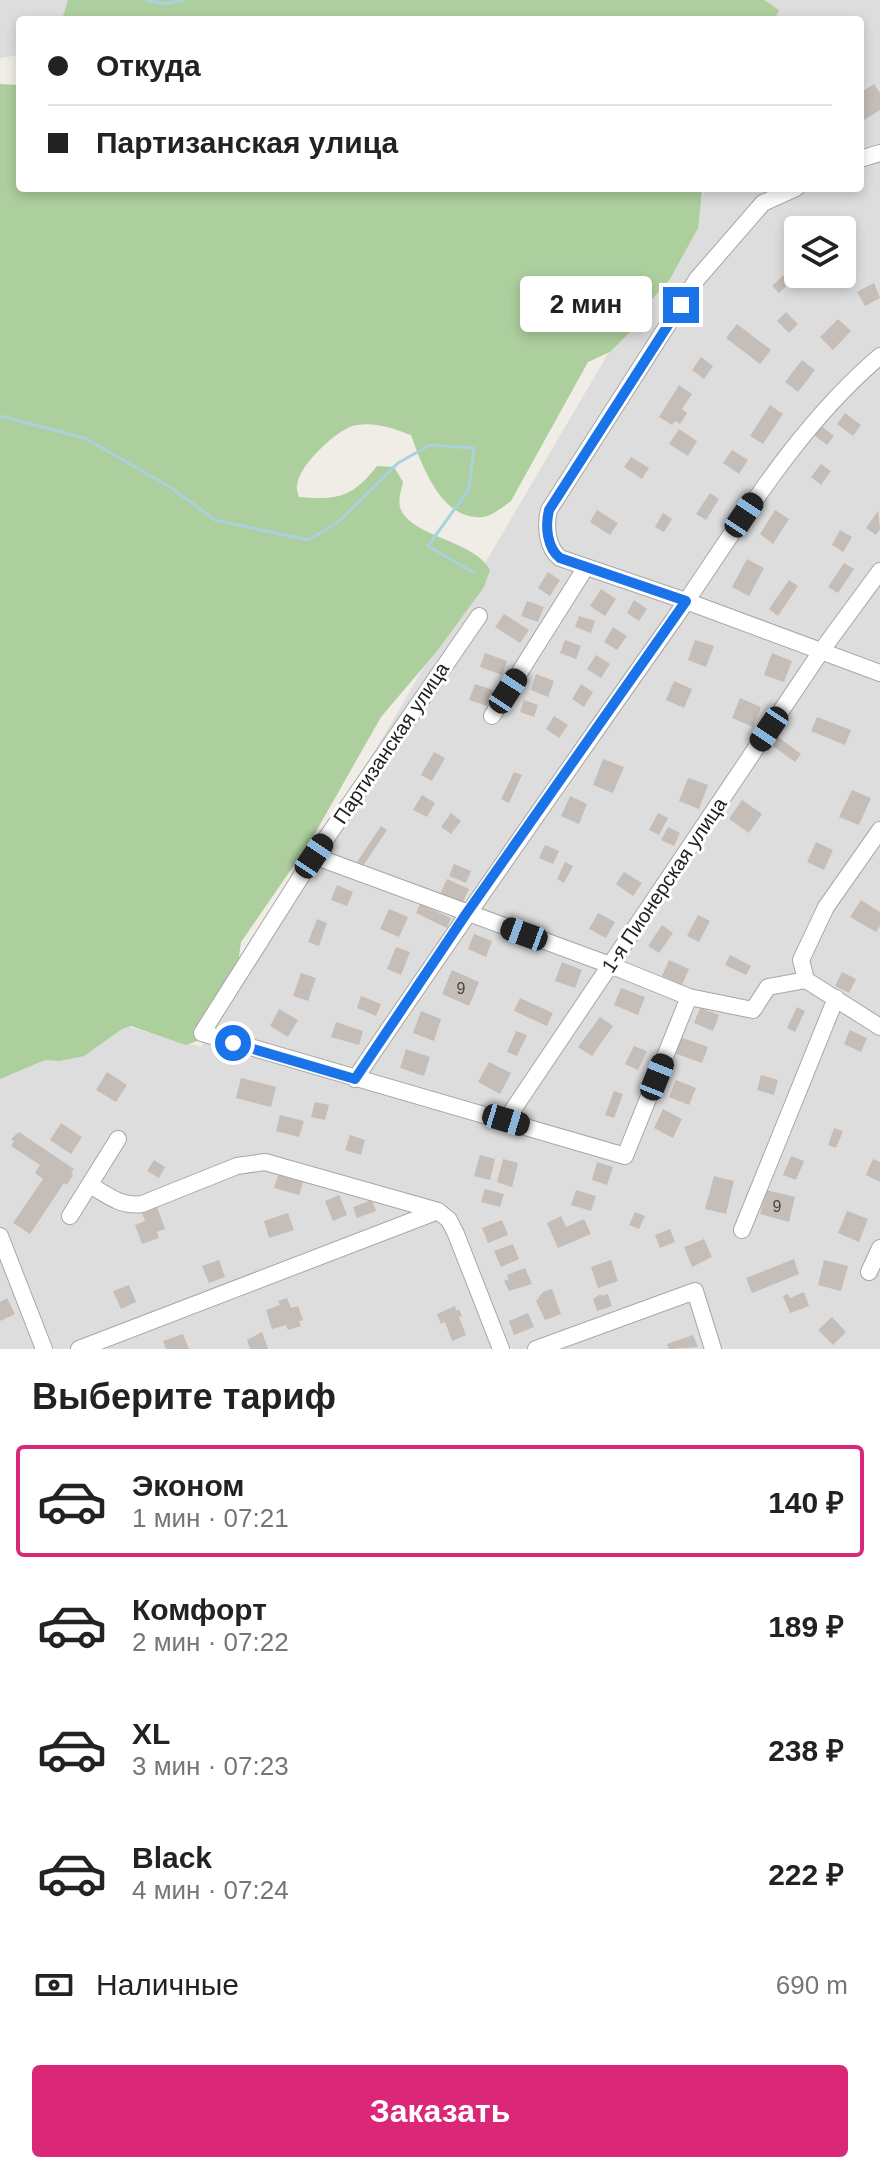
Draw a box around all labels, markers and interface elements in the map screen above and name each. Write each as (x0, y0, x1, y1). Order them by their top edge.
text: Откуда (96, 49, 201, 82)
text: Партизанская улица (96, 126, 398, 159)
map controls (784, 216, 856, 288)
button: layers (784, 216, 856, 288)
callout: 2 мин (521, 277, 653, 333)
route end (663, 287, 699, 323)
text: 2 мин (550, 289, 622, 319)
car (721, 488, 767, 542)
street label: Партизанская улица (329, 658, 454, 828)
car (485, 664, 531, 718)
car (746, 702, 792, 756)
street label: 1-я Пионерская улица (597, 793, 731, 976)
car (291, 829, 337, 883)
car (497, 915, 551, 953)
house number: 9 (457, 980, 466, 997)
route start (215, 1025, 251, 1061)
car (637, 1050, 677, 1104)
car (480, 1102, 532, 1138)
house number: 9 (773, 1198, 782, 1215)
text: Выберите тариф (32, 1376, 336, 1417)
icon: car (36, 1465, 108, 1537)
text: Эконом (132, 1469, 245, 1502)
text: 140 ₽ (768, 1486, 844, 1519)
text: 1 мин · 07:21 (132, 1503, 289, 1533)
icon: car (36, 1589, 108, 1661)
text: Комфорт (132, 1593, 267, 1626)
text: 189 ₽ (768, 1610, 844, 1643)
text: 2 мин · 07:22 (132, 1627, 289, 1657)
icon: car (36, 1713, 108, 1785)
text: XL (132, 1717, 170, 1750)
text: 238 ₽ (768, 1734, 844, 1767)
text: 3 мин · 07:23 (132, 1751, 289, 1781)
icon: car (36, 1837, 108, 1909)
text: Black (132, 1841, 212, 1874)
text: 222 ₽ (768, 1858, 844, 1891)
text: 4 мин · 07:24 (132, 1875, 289, 1905)
icon: cash (32, 1963, 76, 2007)
text: Наличные (96, 1968, 239, 2001)
text: 690 m (776, 1970, 848, 2000)
button: Заказать (32, 2065, 848, 2157)

